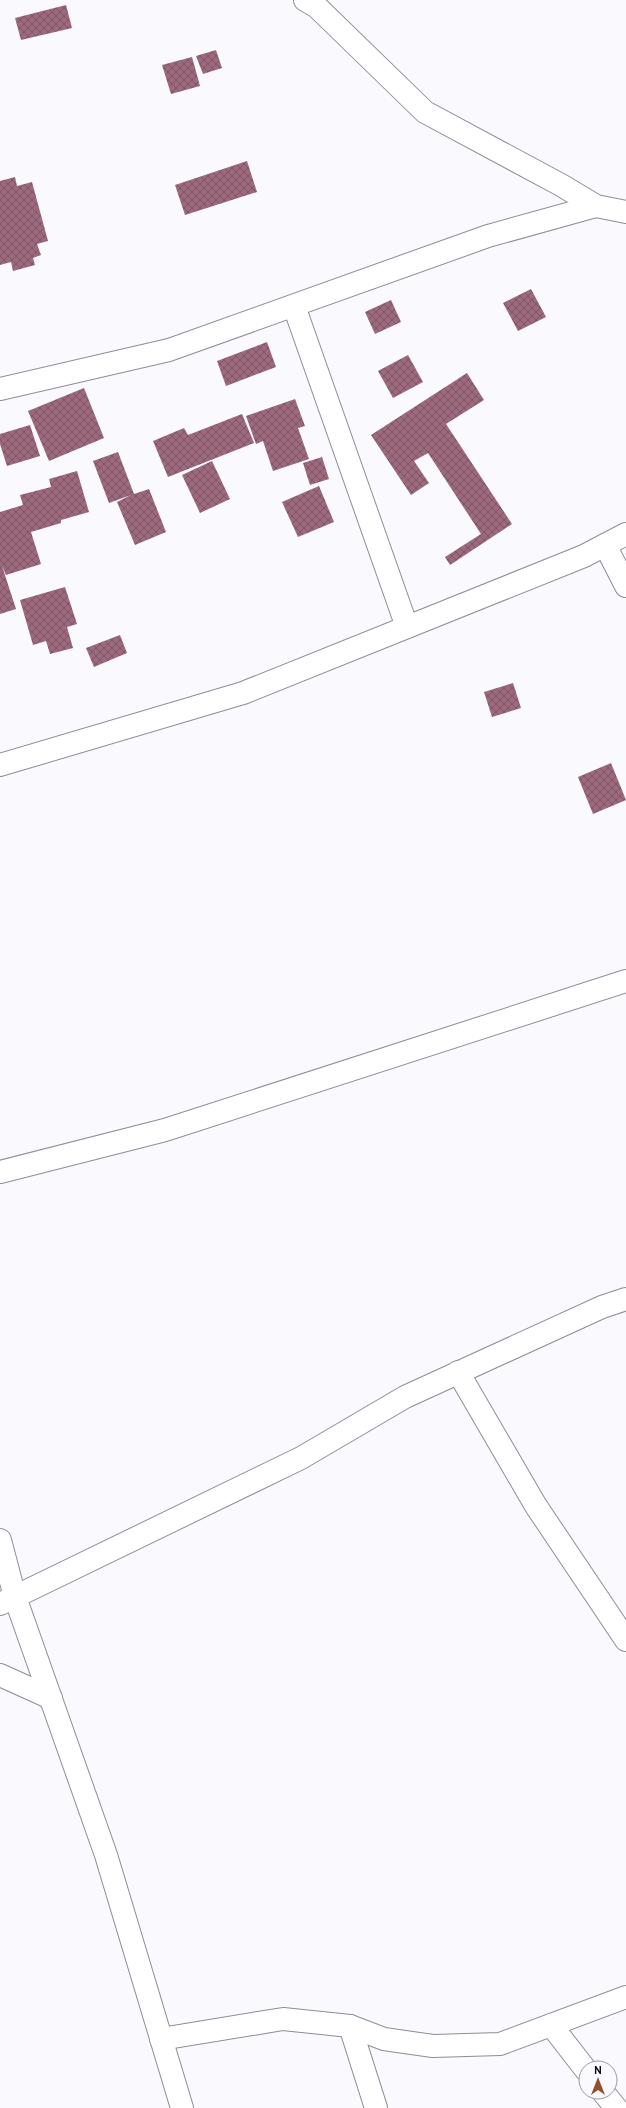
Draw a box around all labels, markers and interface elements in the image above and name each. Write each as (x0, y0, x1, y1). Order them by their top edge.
north arrow (578, 2060, 618, 2100)
text: N (594, 2064, 602, 2078)

